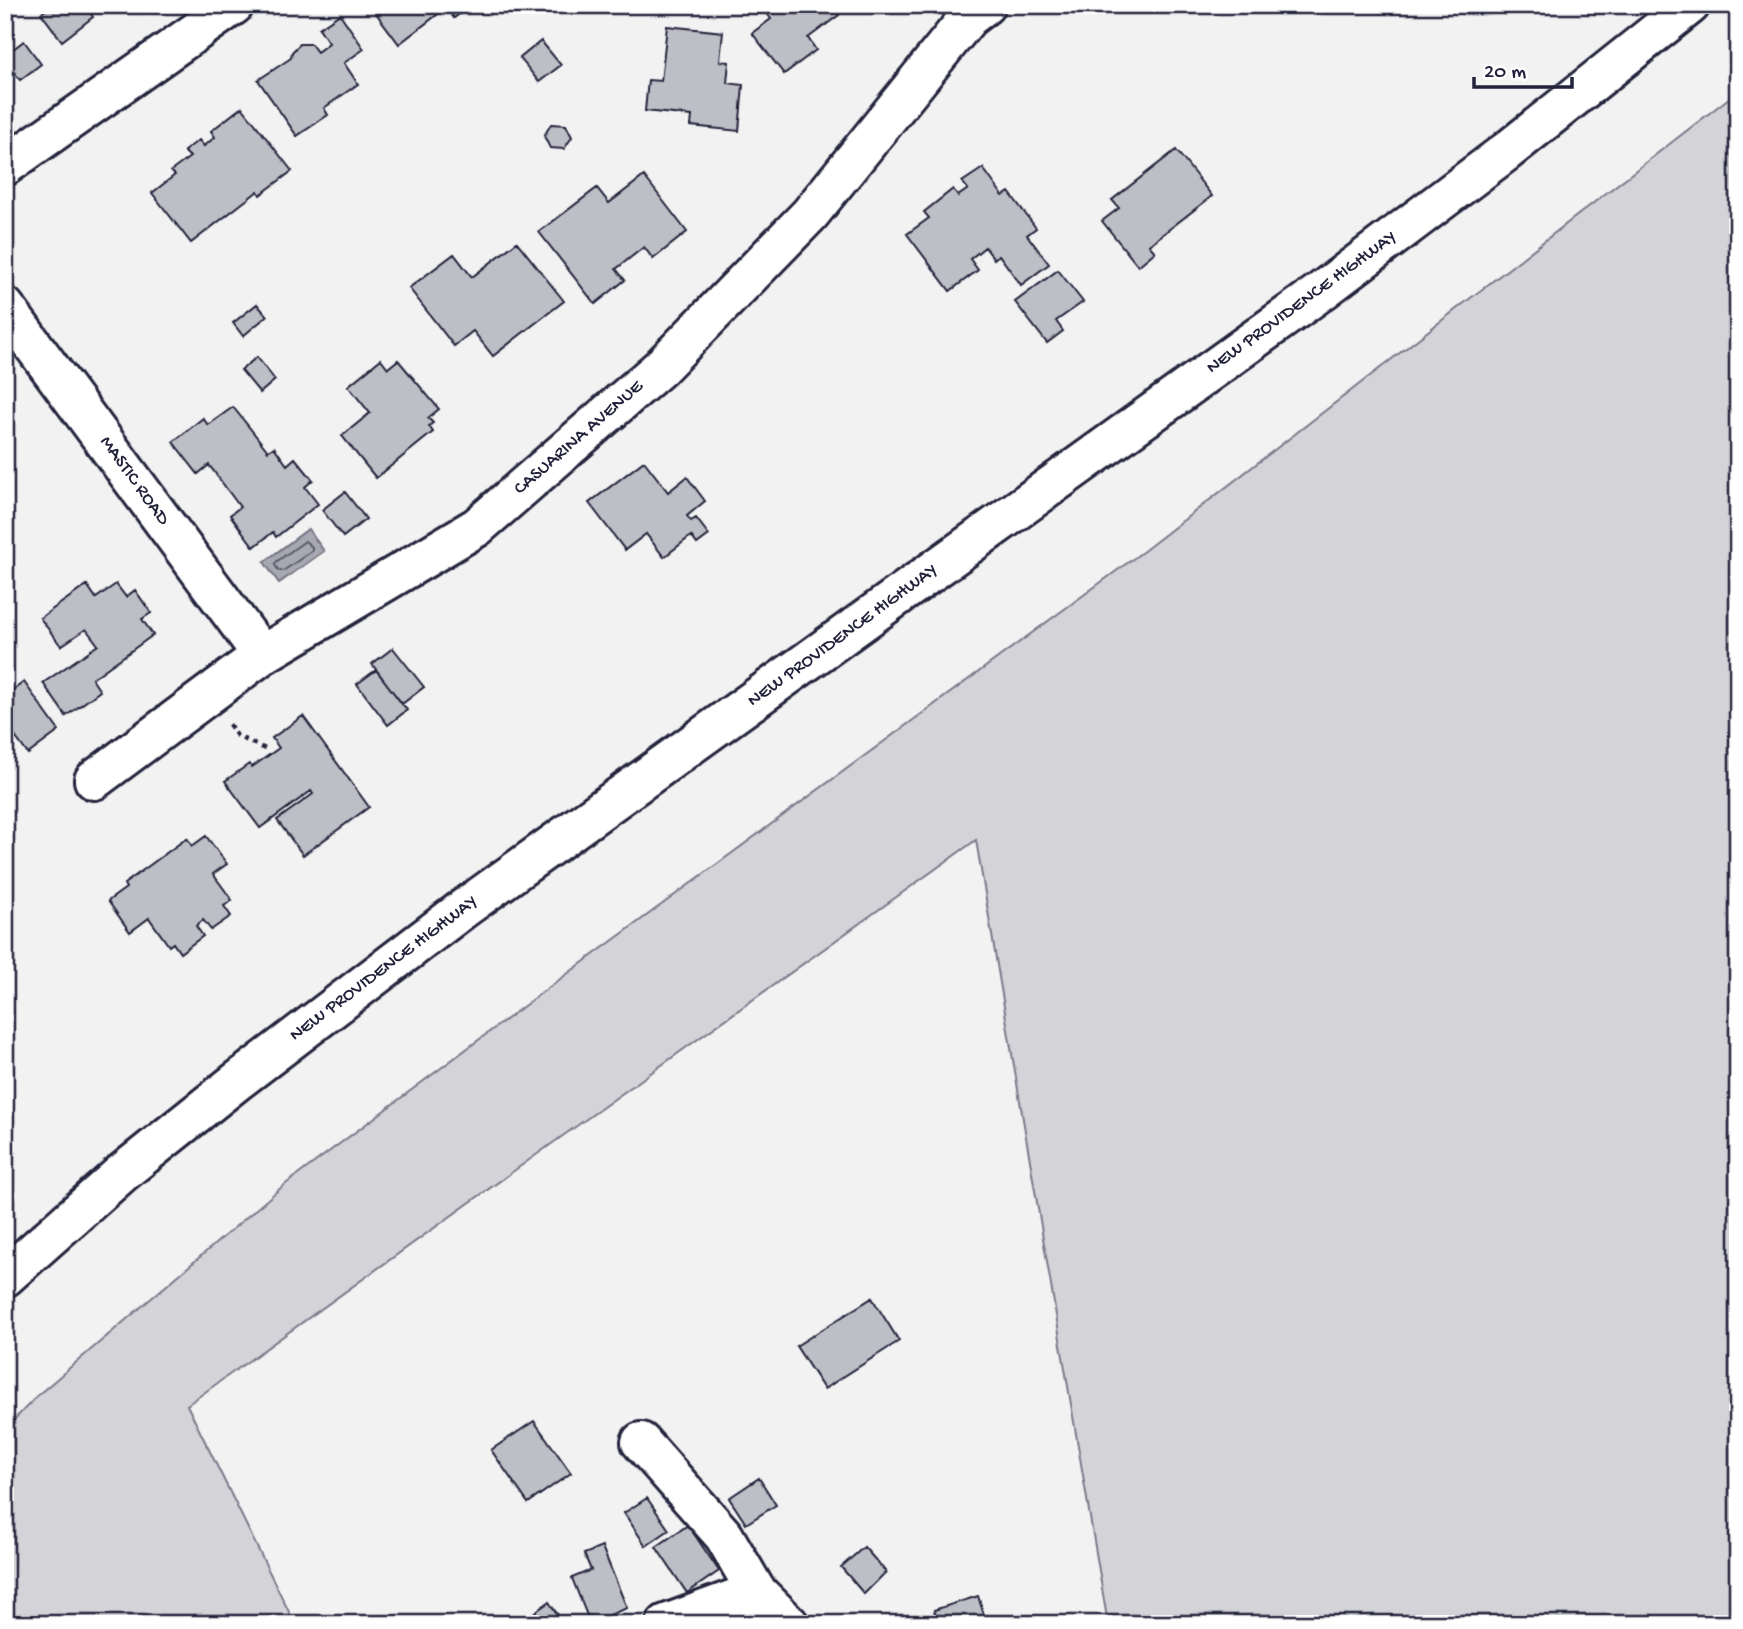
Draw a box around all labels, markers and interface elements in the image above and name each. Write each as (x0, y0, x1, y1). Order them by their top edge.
scale bar (1474, 46, 1572, 90)
text: 20 m (1484, 61, 1526, 86)
street label: NEW PROVIDENCE HIGHWAY (1202, 226, 1402, 380)
street label: CASUARINA AVENUE (510, 375, 649, 500)
street label: MASTIC ROAD (94, 432, 174, 531)
street label: NEW PROVIDENCE HIGHWAY (743, 559, 943, 713)
street label: NEW PROVIDENCE HIGHWAY (285, 891, 483, 1047)

